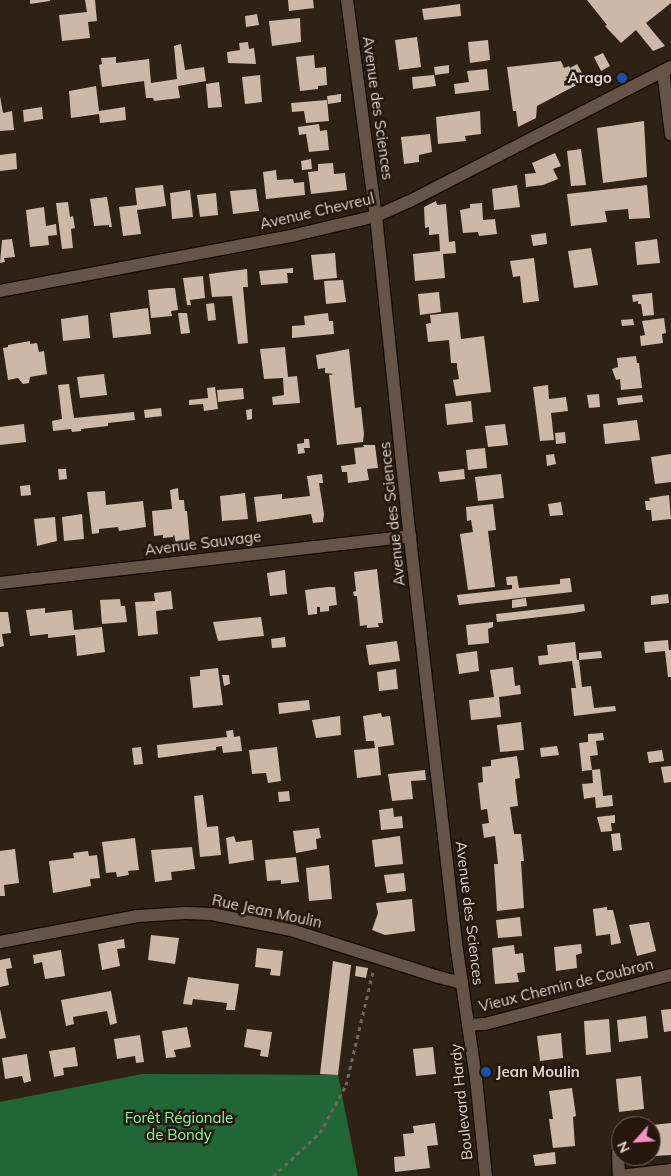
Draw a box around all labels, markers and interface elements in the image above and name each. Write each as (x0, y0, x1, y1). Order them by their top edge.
street label: Avenue des Sciences (359, 35, 397, 181)
place label: Arago (567, 69, 612, 87)
marker: Arago (616, 72, 628, 84)
street label: Avenue Chevreul (258, 189, 376, 233)
street label: Avenue des Sciences (375, 441, 409, 587)
street label: Avenue Sauvage (144, 527, 262, 559)
street label: Avenue des Sciences (452, 840, 488, 986)
street label: Rue Jean Moulin (210, 891, 324, 931)
street label: Vieux Chemin de Coubron (477, 955, 655, 1015)
street label: Boulevard Hardy (446, 1043, 476, 1161)
place label: Jean Moulin (496, 1063, 580, 1081)
marker: Jean Moulin (480, 1066, 492, 1078)
park label: Forêt Régionale de Bondy (125, 1108, 233, 1143)
north arrow (611, 1116, 661, 1166)
text: N (613, 1138, 634, 1156)

